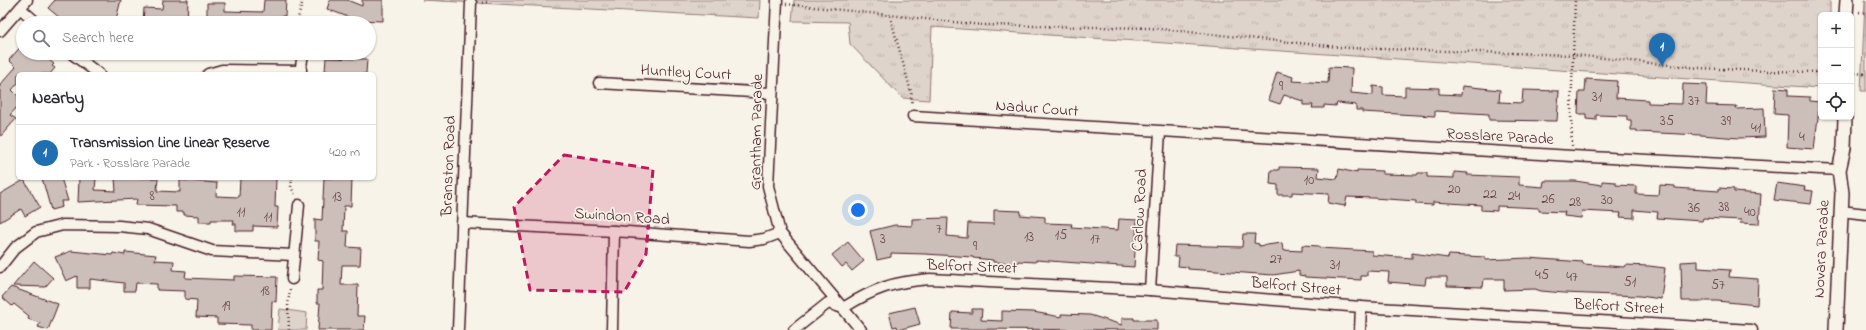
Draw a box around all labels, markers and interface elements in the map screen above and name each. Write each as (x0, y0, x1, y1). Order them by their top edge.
map controls (1818, 12, 1854, 120)
button: + (1818, 12, 1854, 48)
search box (16, 16, 376, 60)
icon: search (30, 27, 52, 49)
text: Search here (62, 27, 134, 49)
pin: 1 (1649, 33, 1675, 66)
button: − (1818, 48, 1854, 84)
street label: Huntley Court (640, 59, 733, 87)
street label: Grantham Parade (744, 73, 770, 190)
house number: 9 (1279, 76, 1284, 97)
button: locate (1818, 84, 1854, 120)
text: Nearby (32, 86, 84, 111)
house number: 31 (1592, 87, 1603, 108)
house number: 37 (1688, 91, 1700, 112)
street label: Nadur Court (995, 94, 1080, 124)
house number: 35 (1660, 111, 1674, 132)
house number: 39 (1721, 111, 1732, 132)
street label: Branston Road (435, 115, 463, 218)
house number: 41 (1751, 118, 1762, 139)
street label: Rosslare Parade (1446, 122, 1555, 152)
house number: 4 (1799, 127, 1805, 148)
text: Transmission Line Linear Reserve (70, 132, 270, 154)
text: 1 (43, 143, 47, 162)
text: 420 m (329, 143, 360, 162)
text: Park · Rosslare Parade (70, 154, 190, 173)
street label: Carlow Road (1126, 168, 1154, 252)
house number: 10 (1304, 170, 1314, 191)
house number: 20 (1447, 179, 1461, 200)
house number: 22 (1483, 184, 1497, 205)
house number: 8 (149, 186, 155, 207)
house number: 24 (1508, 186, 1521, 207)
house number: 13 (332, 187, 342, 208)
house number: 26 (1541, 189, 1555, 210)
house number: 30 (1601, 190, 1613, 211)
house number: 28 (1569, 192, 1581, 213)
house number: 38 (1718, 197, 1730, 218)
house number: 36 (1688, 198, 1700, 219)
street label: Novara Parade (1807, 198, 1837, 299)
your location (848, 200, 868, 220)
house number: 11 (237, 202, 246, 223)
street label: Swindon Road (574, 202, 670, 232)
house number: 40 (1744, 202, 1756, 223)
house number: 11 (264, 207, 273, 228)
house number: 7 (936, 219, 942, 240)
house number: 15 (1055, 225, 1067, 246)
house number: 13 (1024, 227, 1034, 248)
house number: 3 (880, 229, 886, 250)
house number: 17 (1090, 229, 1100, 250)
house number: 9 (973, 236, 978, 257)
house number: 27 (1270, 249, 1283, 270)
street label: Belfort Street (926, 253, 1018, 281)
house number: 31 (1330, 255, 1341, 276)
house number: 45 (1535, 265, 1549, 286)
house number: 47 (1566, 267, 1578, 288)
street label: Belfort Street (1249, 271, 1343, 303)
house number: 51 (1624, 272, 1637, 293)
house number: 57 (1711, 275, 1725, 296)
house number: 18 (260, 281, 270, 302)
street label: Belfort Street (1572, 293, 1665, 321)
house number: 19 (222, 296, 231, 317)

